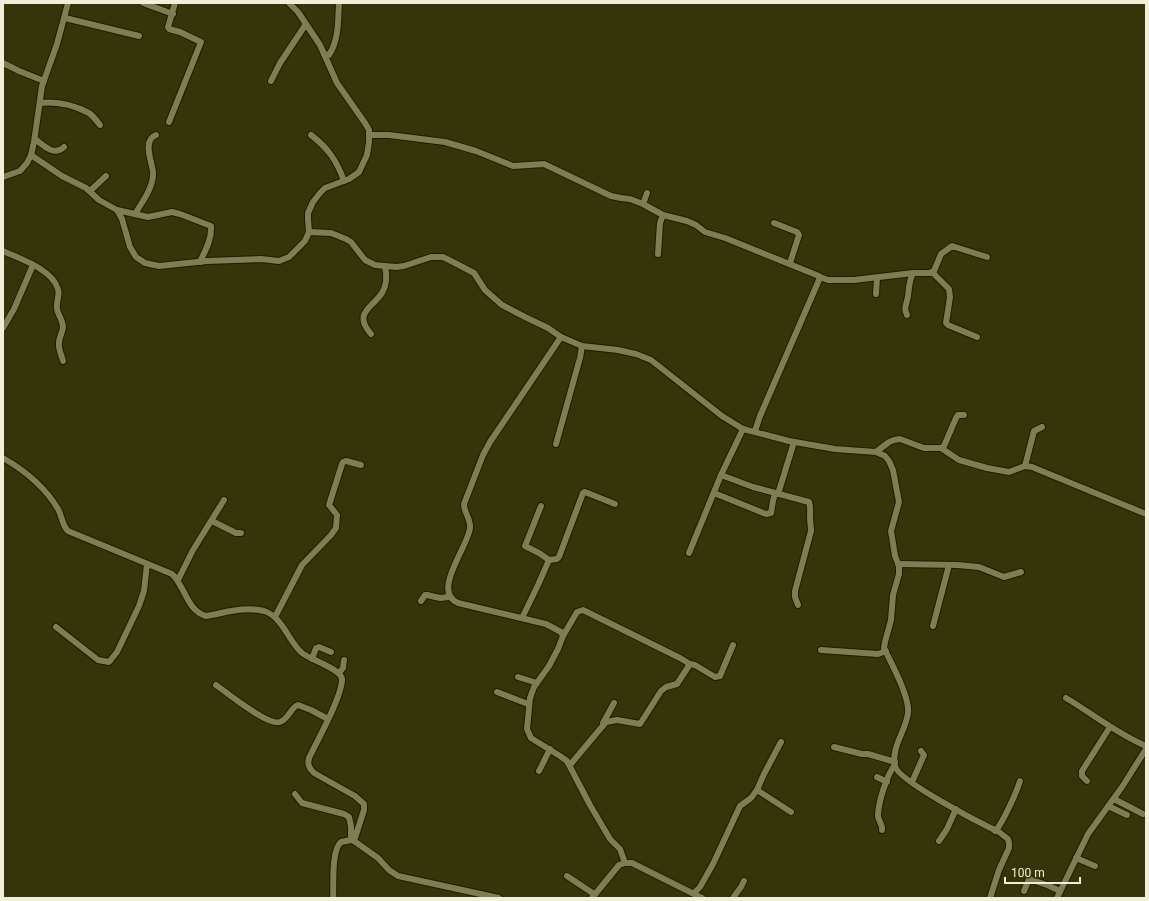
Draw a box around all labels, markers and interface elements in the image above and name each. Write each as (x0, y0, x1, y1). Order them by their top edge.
scale bar (1005, 859, 1080, 885)
text: 100 m (1011, 866, 1045, 880)

